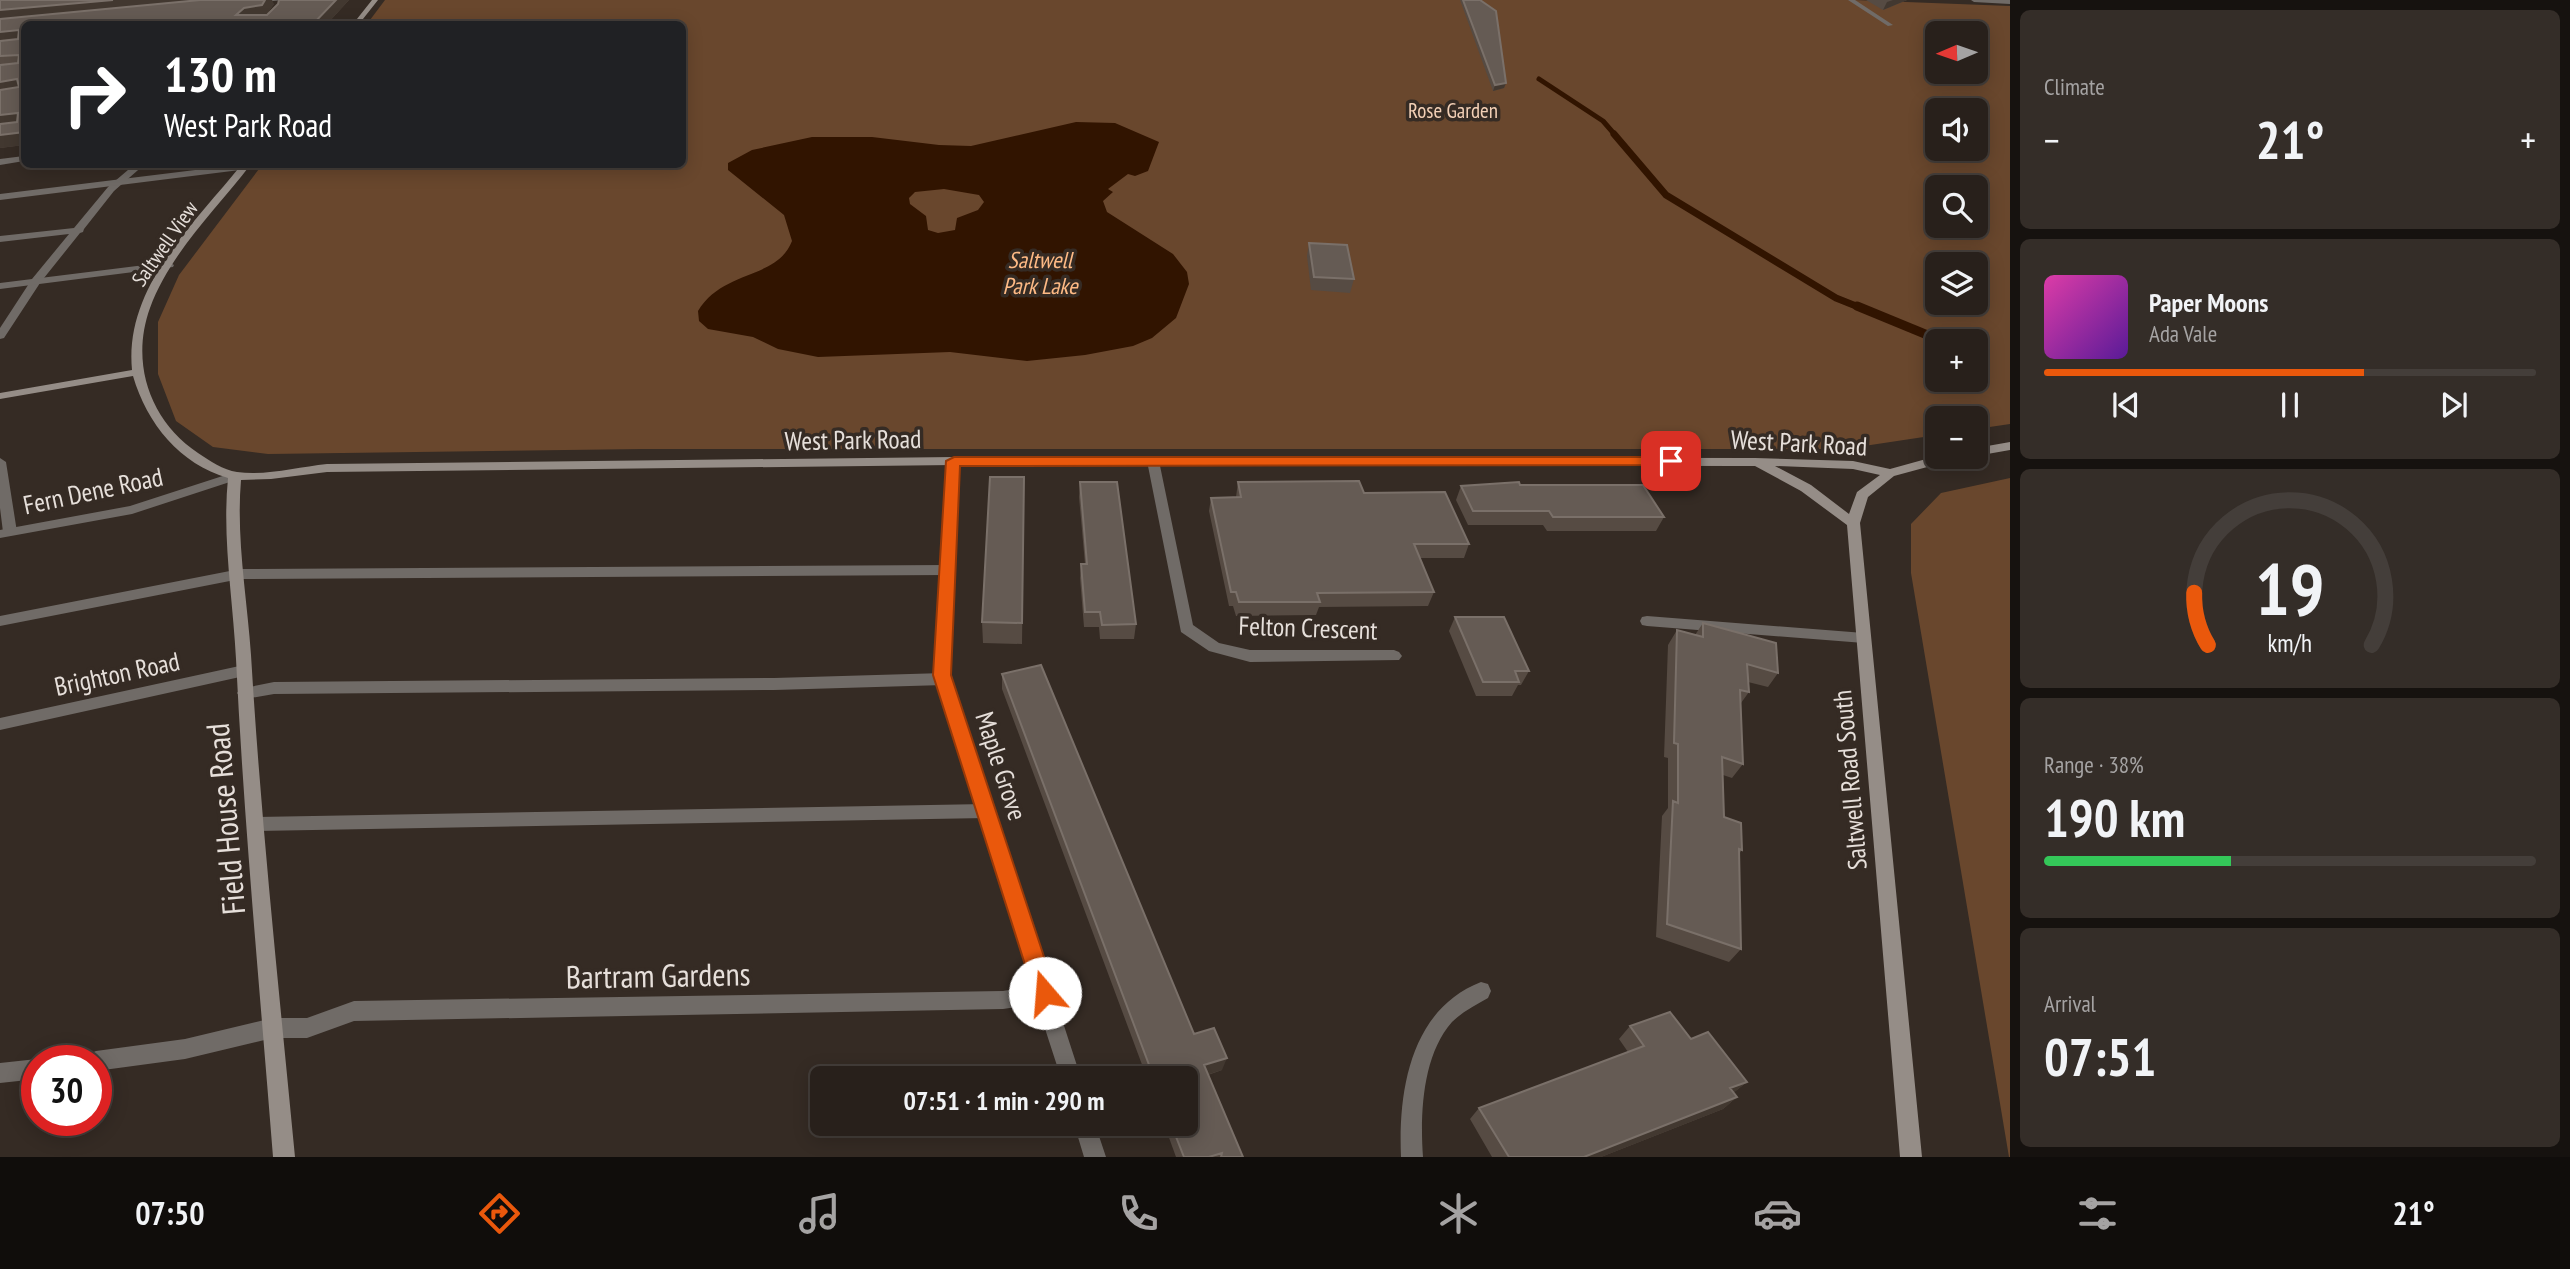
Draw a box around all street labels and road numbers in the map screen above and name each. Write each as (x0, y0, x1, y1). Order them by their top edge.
street label: Saltwell View (125, 195, 204, 292)
street label: West Park Road (784, 422, 922, 457)
street label: West Park Road (1730, 422, 1868, 463)
street label: Fern Dene Road (20, 460, 166, 521)
street label: Felton Crescent (1238, 609, 1378, 646)
street label: Brighton Road (51, 644, 183, 703)
street label: Saltwell Road South (1825, 689, 1874, 871)
street label: Maple Grove (968, 707, 1035, 824)
street label: Field House Road (196, 722, 254, 916)
street label: Bartram Gardens (565, 952, 751, 998)

